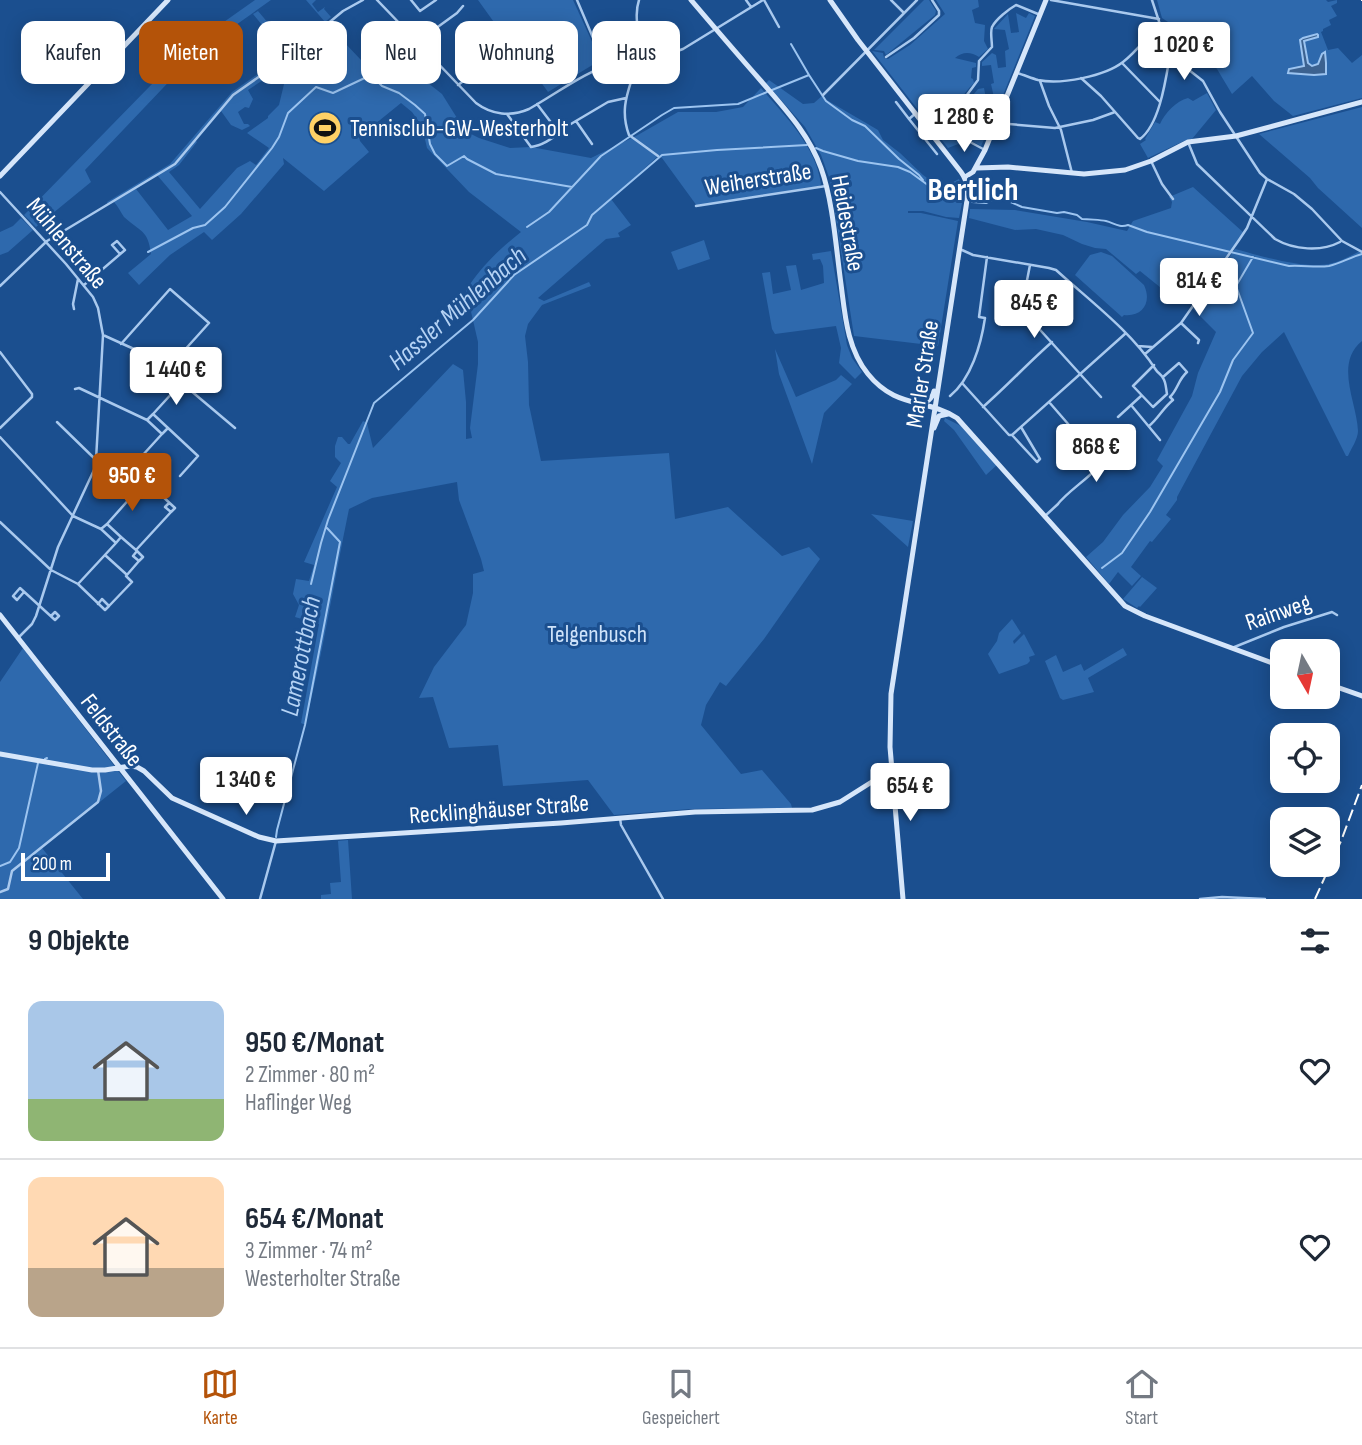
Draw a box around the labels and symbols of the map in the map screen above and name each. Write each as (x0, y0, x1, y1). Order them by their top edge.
pin: 1 020 € (1119, 22, 1249, 82)
pin: 1 280 € (899, 94, 1029, 154)
sports icon: Tennisclub-GW-Westerholt (306, 109, 344, 147)
place label: Tennisclub-GW-Westerholt (350, 114, 569, 143)
street label: Weiherstraße (703, 157, 813, 202)
district label: Bertlich (928, 171, 1019, 210)
street label: Heidestraße (825, 173, 870, 274)
street label: Mühlenstraße (20, 192, 113, 295)
water label: Hassler Mühlenbach (383, 241, 533, 377)
pin: 814 € (1150, 258, 1248, 318)
pin: 845 € (985, 280, 1083, 340)
street label: Marler Straße (900, 318, 945, 430)
pin: 1 440 € (111, 348, 241, 407)
pin: 868 € (1047, 424, 1145, 484)
pin: 950 € (83, 454, 181, 513)
street label: Rainweg (1242, 588, 1315, 637)
water label: Lamerottbach (275, 594, 328, 719)
park label: Telgenbusch (547, 620, 647, 649)
north arrow (1270, 639, 1340, 709)
street label: Feldstraße (74, 688, 149, 772)
pin: 1 340 € (181, 758, 311, 817)
pin: 654 € (861, 764, 959, 823)
street label: Recklinghäuser Straße (408, 789, 590, 830)
scale bar (21, 850, 110, 882)

